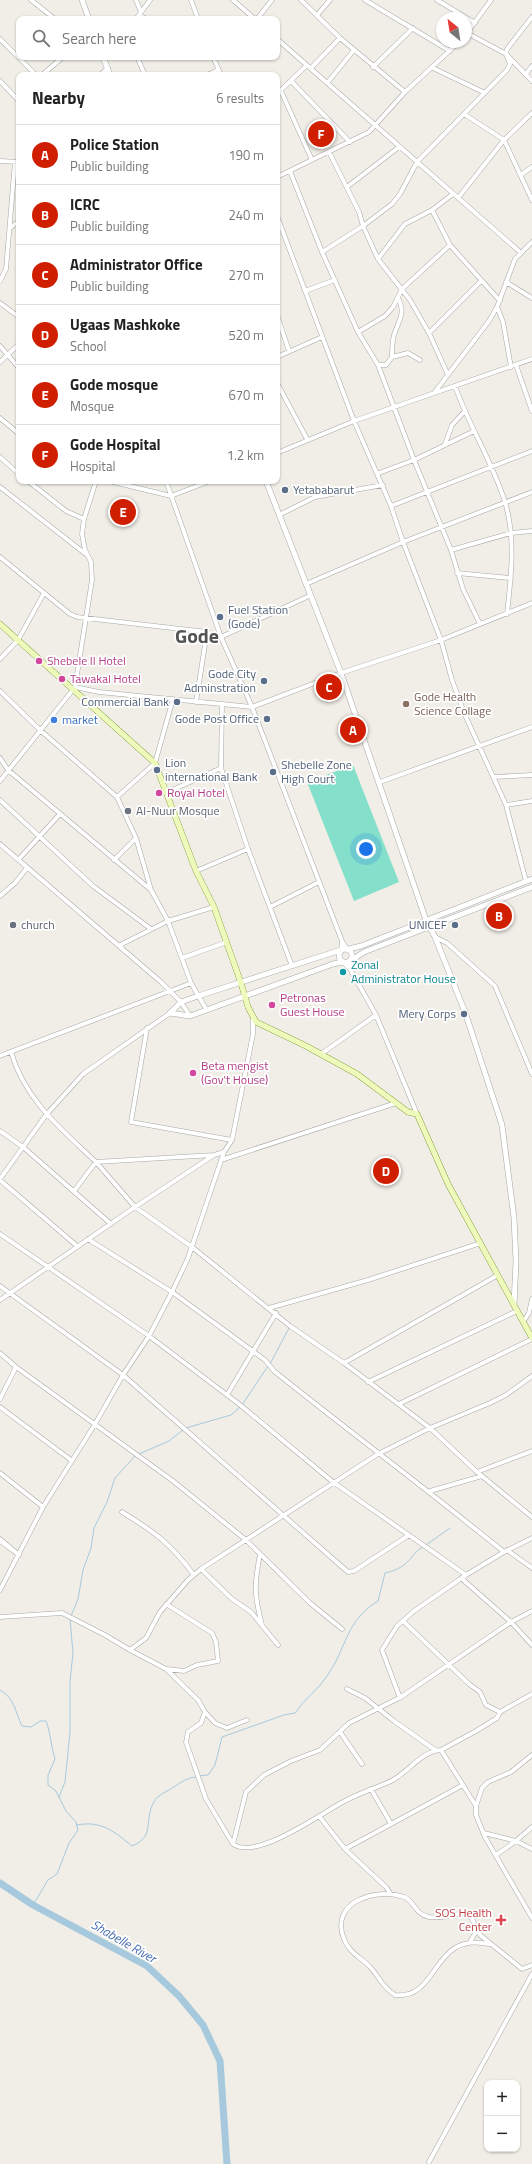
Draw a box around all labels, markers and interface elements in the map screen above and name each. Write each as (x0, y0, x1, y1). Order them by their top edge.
north arrow (436, 12, 472, 48)
search box (16, 16, 280, 60)
icon: search (30, 27, 52, 49)
text: Search here (62, 27, 136, 50)
text: Nearby (32, 85, 85, 111)
text: 6 results (216, 88, 264, 108)
pin: F (308, 119, 334, 149)
text: Police Station (70, 133, 159, 156)
text: A (41, 145, 49, 165)
text: 190 m (228, 145, 264, 165)
text: Public building (70, 156, 149, 176)
text: ICRC (70, 193, 100, 216)
text: B (41, 205, 49, 225)
text: 240 m (228, 205, 264, 225)
text: Public building (70, 216, 149, 236)
text: Administrator Office (70, 253, 203, 276)
text: C (41, 265, 49, 285)
text: 270 m (228, 265, 264, 285)
text: Public building (70, 276, 149, 296)
text: Ugaas Mashkoke (70, 313, 180, 336)
text: D (41, 325, 49, 345)
text: 520 m (228, 325, 264, 345)
text: School (70, 336, 106, 356)
text: Gode mosque (70, 373, 158, 396)
text: E (41, 385, 49, 405)
text: 670 m (228, 385, 264, 405)
text: Mosque (70, 396, 114, 416)
text: Gode Hospital (70, 433, 161, 456)
text: F (42, 445, 48, 465)
text: 1.2 km (227, 445, 264, 465)
text: Hospital (70, 456, 115, 476)
place label: Yetababarut (293, 480, 355, 499)
marker: Yetababarut (280, 485, 290, 495)
pin: E (110, 497, 136, 527)
place label: Fuel Station (Gode) (228, 600, 288, 633)
marker: Fuel Station (Gode) (215, 612, 225, 622)
district label: Gode (175, 620, 219, 651)
place label: Shebele II Hotel (47, 651, 126, 670)
marker: Shebele II Hotel (34, 656, 44, 666)
place label: Gode City Adminstration (184, 664, 256, 697)
place label: Tawakal Hotel (70, 669, 141, 688)
pin: C (316, 672, 342, 702)
marker: Tawakal Hotel (57, 674, 67, 684)
marker: Gode City Adminstration (259, 676, 269, 686)
place label: Gode Health Science Collage (414, 687, 491, 720)
place label: Commercial Bank (81, 692, 169, 711)
marker: Commercial Bank (172, 697, 182, 707)
marker: Gode Health Science Collage (401, 699, 411, 709)
place label: Gode Post Office (175, 709, 259, 728)
place label: market (62, 710, 99, 729)
marker: Gode Post Office (262, 714, 272, 724)
marker: market (49, 715, 59, 725)
pin: A (340, 715, 366, 745)
place label: Lion international Bank (165, 753, 258, 786)
place label: Shebelle Zone High Court (281, 755, 352, 788)
marker: Lion international Bank (152, 765, 162, 775)
marker: Shebelle Zone High Court (268, 767, 278, 777)
place label: Royal Hotel (167, 783, 225, 802)
marker: Royal Hotel (154, 788, 164, 798)
place label: Al-Nuur Mosque (136, 801, 220, 820)
marker: Al-Nuur Mosque (123, 806, 133, 816)
your location (356, 839, 376, 859)
pin: B (486, 901, 512, 931)
place label: church (21, 915, 55, 934)
place label: UNICEF (409, 915, 447, 934)
marker: church (8, 920, 18, 930)
marker: UNICEF (450, 920, 460, 930)
place label: Zonal Administrator House (351, 955, 456, 988)
marker: Zonal Administrator House (338, 967, 348, 977)
place label: Petronas Guest House (280, 988, 345, 1021)
marker: Petronas Guest House (267, 1000, 277, 1010)
place label: Mery Corps (399, 1004, 456, 1023)
marker: Mery Corps (459, 1009, 469, 1019)
place label: Beta mengist (Gov't House) (201, 1056, 269, 1089)
marker: Beta mengist (Gov't House) (188, 1068, 198, 1078)
pin: D (373, 1156, 399, 1186)
place label: SOS Health Center (435, 1903, 492, 1936)
water label: Shabelle River (88, 1914, 162, 1969)
marker: SOS Health Center (495, 1914, 507, 1926)
map controls (484, 2080, 520, 2152)
button: + (484, 2080, 520, 2116)
button: − (484, 2116, 520, 2152)

